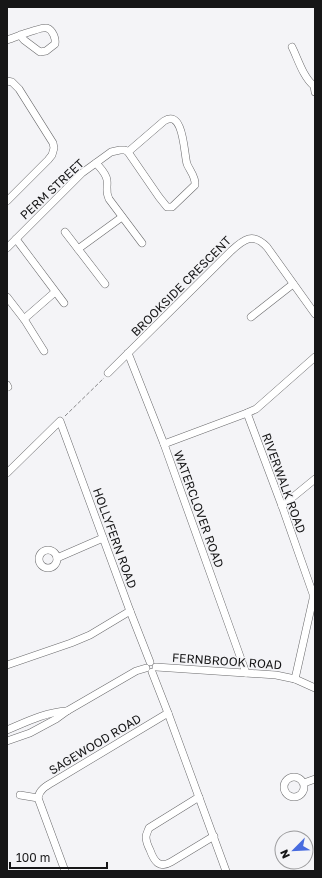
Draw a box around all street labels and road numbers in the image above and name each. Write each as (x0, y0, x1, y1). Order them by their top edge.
street label: PERM STREET (17, 155, 88, 222)
street label: BROOKSIDE CRESCENT (128, 232, 235, 339)
street label: RIVERWALK ROAD (259, 431, 309, 535)
street label: WATERCLOVER ROAD (171, 448, 227, 570)
street label: HOLLYFERN ROAD (90, 486, 140, 590)
street label: FERNBROOK ROAD (171, 650, 283, 672)
street label: SAGEWOOD ROAD (46, 711, 144, 777)

